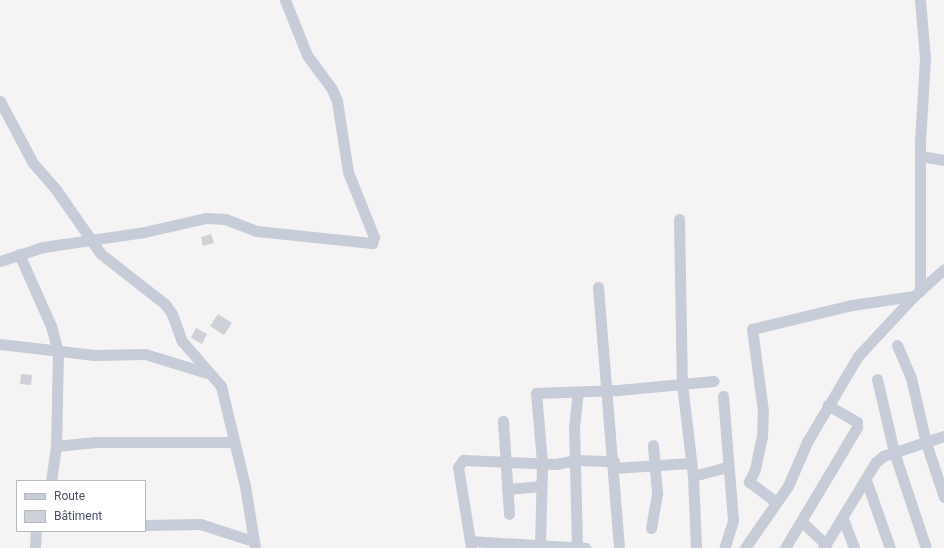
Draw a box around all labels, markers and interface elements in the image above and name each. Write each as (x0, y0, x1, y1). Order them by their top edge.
legend (16, 480, 146, 532)
text: Route (54, 489, 85, 503)
text: Bâtiment (54, 509, 102, 523)

